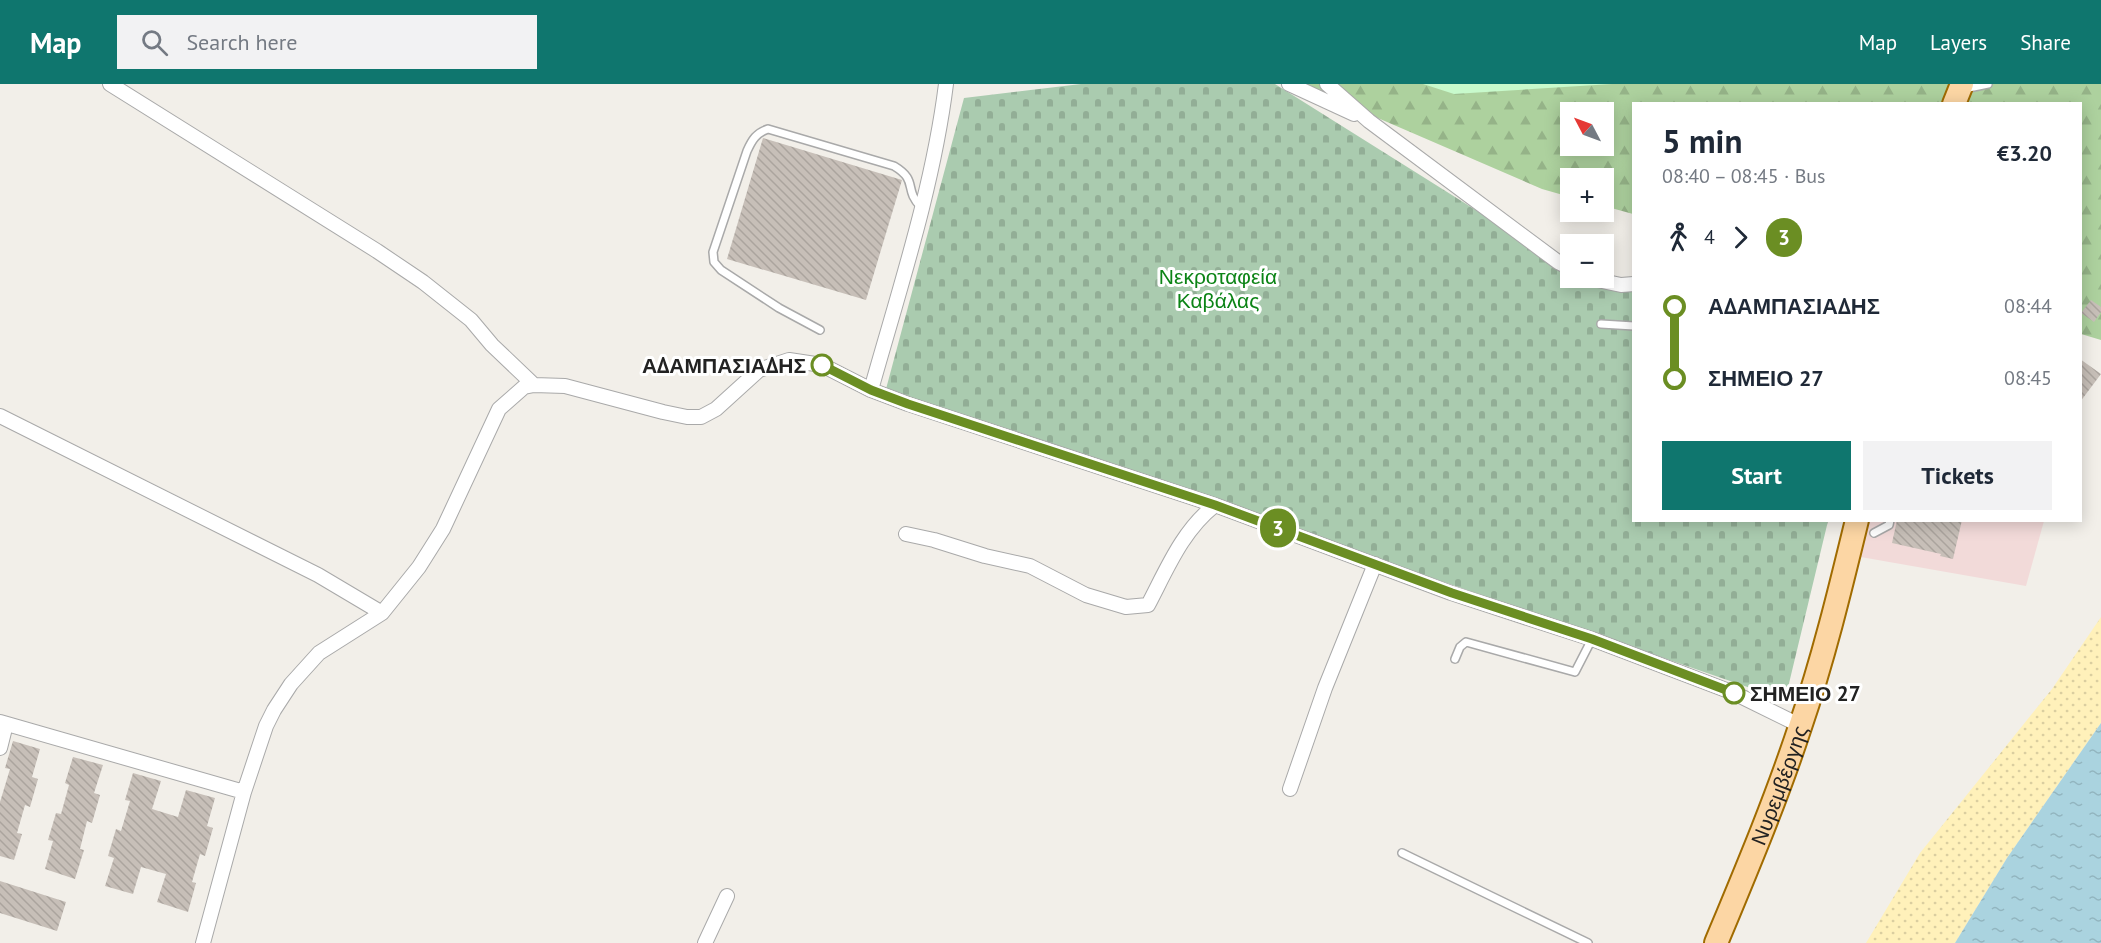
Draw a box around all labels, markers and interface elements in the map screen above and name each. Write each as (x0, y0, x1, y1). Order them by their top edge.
search box (117, 15, 537, 69)
text: Map (30, 24, 81, 61)
icon: search (138, 26, 171, 59)
text: Search here (186, 28, 297, 56)
text: Map (1859, 29, 1897, 56)
text: Layers (1930, 29, 1987, 56)
text: Share (2020, 29, 2071, 56)
north arrow (1560, 102, 1614, 156)
map controls (1560, 102, 1614, 288)
text: 5 min (1662, 119, 1743, 162)
text: €3.20 (1997, 139, 2052, 167)
text: 08:40 – 08:45 · Bus (1662, 163, 1826, 189)
button: + (1560, 168, 1614, 222)
icon: walk (1662, 221, 1695, 254)
icon: forward (1724, 221, 1757, 254)
text: 4 (1704, 224, 1715, 250)
text: 3 (1778, 224, 1790, 251)
button: − (1560, 234, 1614, 288)
park label: Νεκροταφεία Καβάλας (1159, 263, 1277, 314)
text: ΑΔΑΜΠΑΣΙΑΔΗΣ (1708, 292, 1880, 320)
text: 08:44 (2004, 293, 2052, 319)
place label: ΑΔΑΜΠΑΣΙΑΔΗΣ (642, 352, 806, 379)
marker: ΑΔΑΜΠΑΣΙΑΔΗΣ (811, 354, 833, 376)
text: ΣΗΜΕΙΟ 27 (1708, 364, 1824, 392)
text: 08:45 (2004, 365, 2052, 391)
button: Start (1662, 441, 1851, 510)
button: Tickets (1863, 441, 2052, 510)
line badge: 3 (1258, 508, 1298, 548)
text: 3 (1272, 515, 1284, 542)
place label: ΣΗΜΕΙΟ 27 (1750, 680, 1861, 707)
marker: ΣΗΜΕΙΟ 27 (1723, 682, 1745, 704)
street label: Νυρεμβέργης (1744, 722, 1813, 849)

